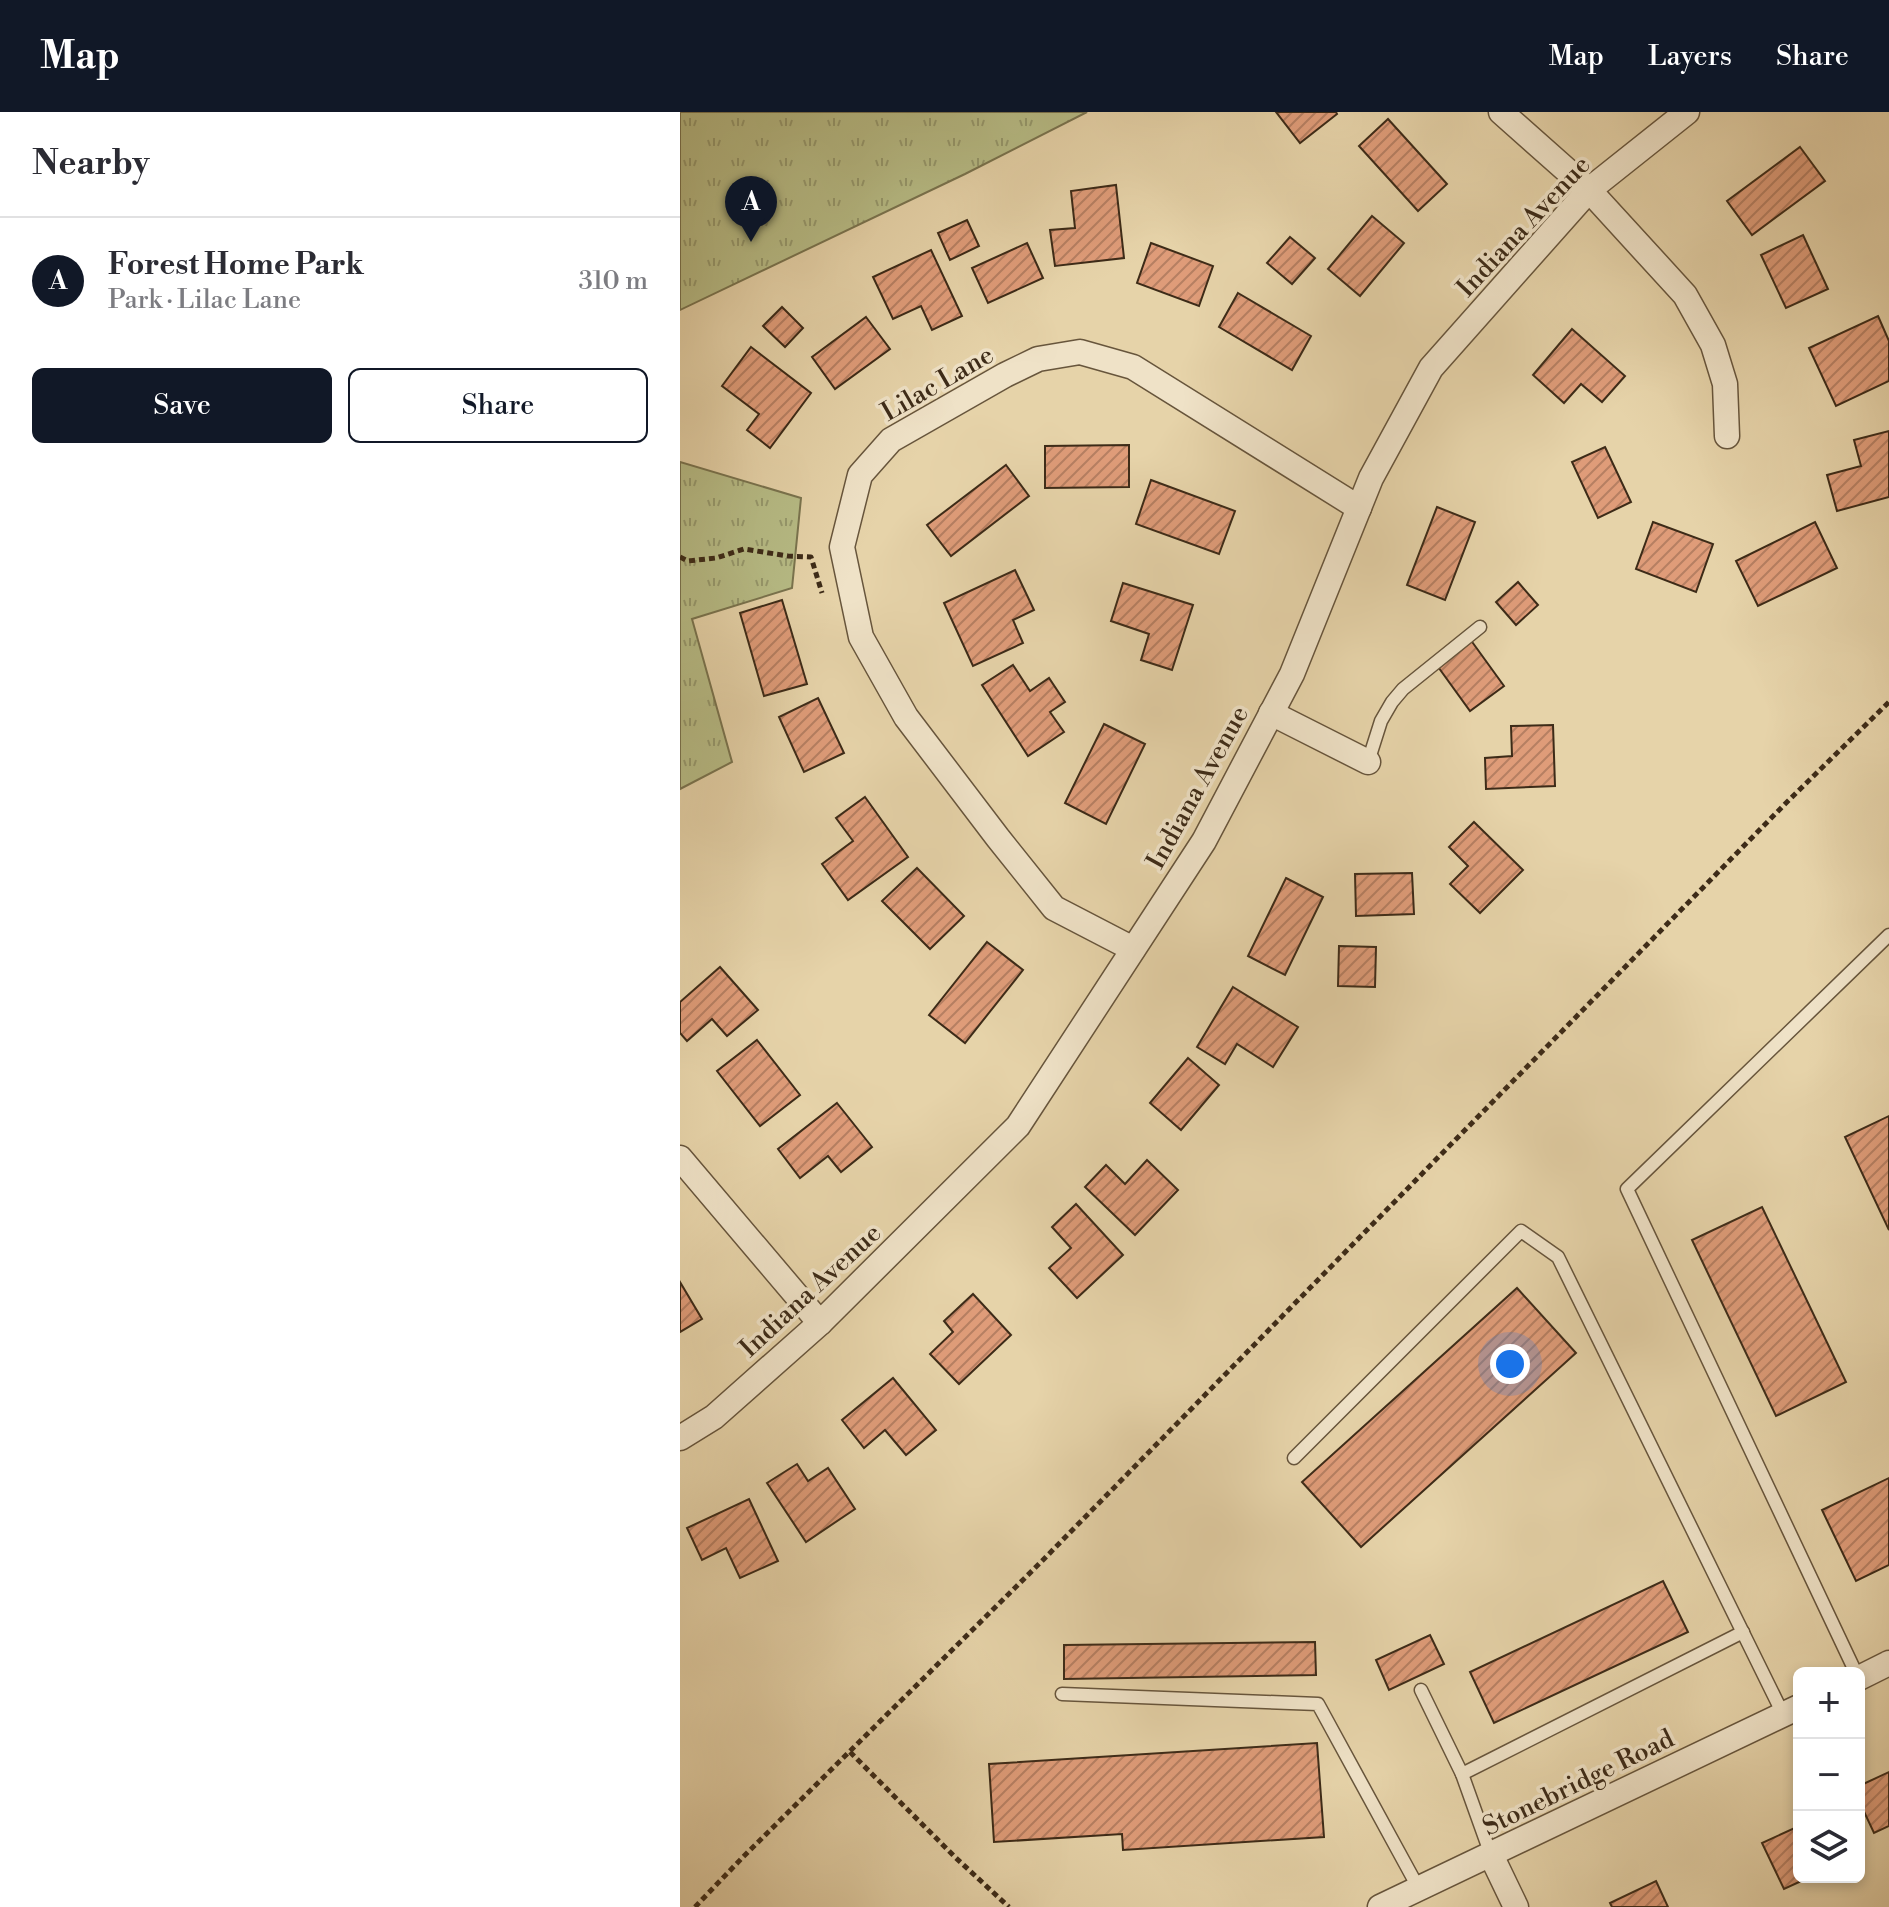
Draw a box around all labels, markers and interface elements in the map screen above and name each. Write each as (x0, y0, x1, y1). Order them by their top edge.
text: Map (40, 33, 120, 80)
text: Map (1549, 39, 1604, 74)
text: Layers (1648, 39, 1732, 74)
text: Share (1776, 39, 1849, 74)
text: Nearby (32, 143, 150, 185)
street label: Indiana Avenue (1450, 149, 1597, 304)
pin: A (725, 176, 777, 242)
text: Forest Home Park (108, 246, 364, 284)
text: A (49, 265, 67, 297)
text: 310 m (579, 265, 648, 297)
text: Park · Lilac Lane (108, 284, 301, 316)
street label: Lilac Lane (876, 339, 999, 429)
button: Save (32, 368, 332, 443)
button: Share (348, 368, 648, 443)
street label: Indiana Avenue (1140, 700, 1256, 875)
street label: Indiana Avenue (733, 1217, 888, 1364)
your location (1490, 1344, 1530, 1384)
map controls (1793, 1667, 1865, 1883)
button: + (1793, 1667, 1865, 1739)
street label: Stonebridge Road (1478, 1723, 1680, 1843)
button: − (1793, 1739, 1865, 1811)
button: layers (1793, 1811, 1865, 1883)

